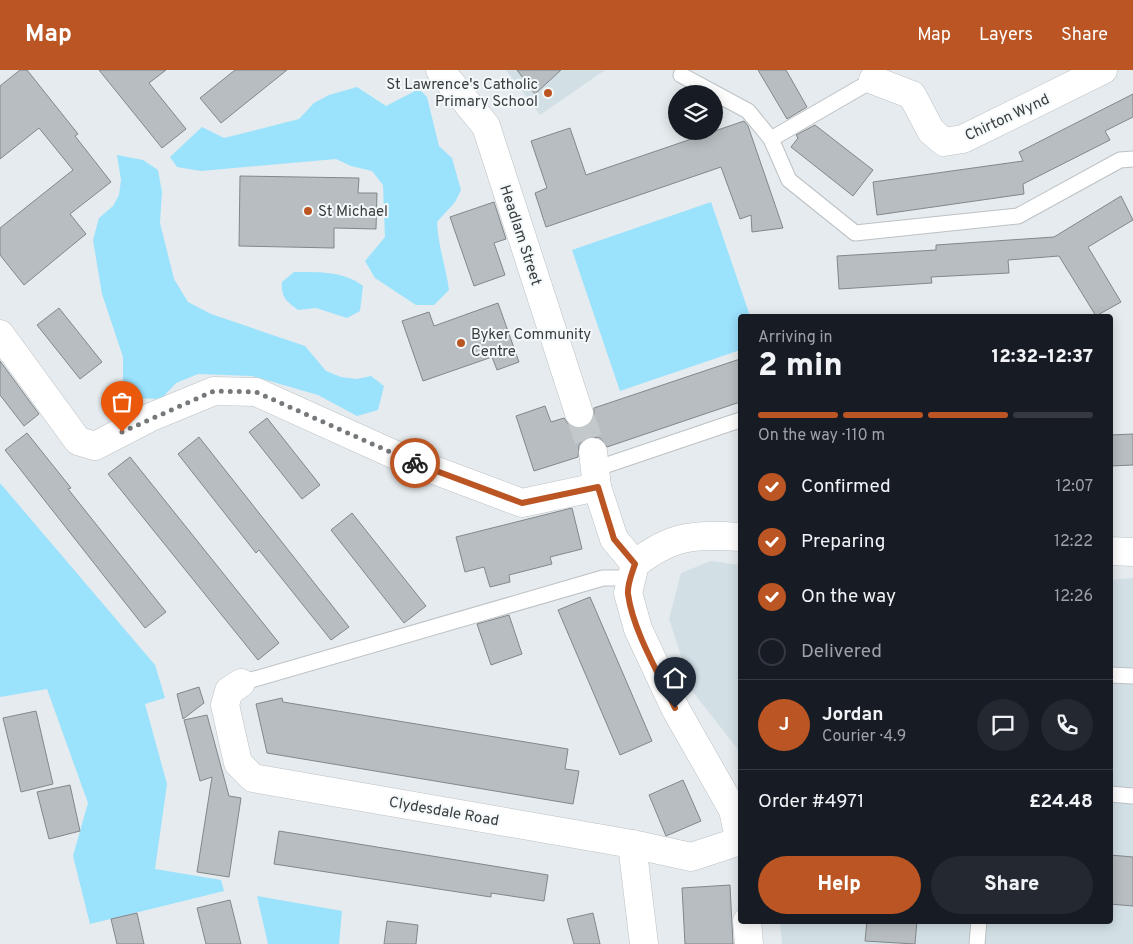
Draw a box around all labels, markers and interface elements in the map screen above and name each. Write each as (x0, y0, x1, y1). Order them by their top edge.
text: Map (25, 20, 72, 50)
text: Map (917, 24, 951, 47)
text: Layers (979, 24, 1033, 47)
text: Share (1061, 24, 1108, 47)
place label: St Lawrence's Catholic Primary School (386, 76, 538, 112)
map controls (668, 85, 723, 140)
button: layers (668, 85, 723, 140)
marker: St Lawrence's Catholic Primary School (542, 87, 554, 99)
street label: Chirton Wynd (962, 90, 1053, 146)
street label: Headlam Street (494, 183, 545, 288)
place label: St Michael (318, 203, 388, 222)
marker: St Michael (302, 205, 314, 217)
place label: Byker Community Centre (471, 326, 591, 362)
text: Arriving in (758, 328, 833, 348)
marker: Byker Community Centre (455, 337, 467, 349)
text: 12:32–12:37 (991, 345, 1093, 369)
text: 2 min (758, 347, 843, 387)
pin (101, 381, 143, 432)
icon: bag (108, 388, 136, 416)
text: On the way · 110 m (758, 426, 885, 446)
courier (390, 438, 440, 488)
icon: bike (401, 449, 429, 477)
icon: check (758, 473, 786, 501)
text: Confirmed (801, 475, 891, 499)
text: 12:07 (1055, 477, 1093, 497)
icon: check (758, 528, 786, 556)
text: Preparing (801, 530, 885, 554)
text: 12:22 (1054, 532, 1093, 552)
icon: check (758, 583, 786, 611)
text: On the way (801, 585, 896, 609)
text: 12:26 (1054, 587, 1093, 607)
text: Delivered (801, 640, 882, 664)
pin (654, 657, 696, 708)
icon: home (661, 664, 689, 692)
button: chat (977, 699, 1029, 751)
button: phone (1041, 699, 1093, 751)
text: Jordan (822, 703, 884, 727)
text: J (779, 713, 789, 737)
text: Courier · 4.9 (822, 727, 906, 747)
text: Order #4971 (758, 790, 864, 814)
text: £24.48 (1029, 790, 1093, 814)
street label: Clydesdale Road (387, 793, 500, 831)
button: Help (758, 856, 921, 914)
button: Share (931, 856, 1093, 914)

